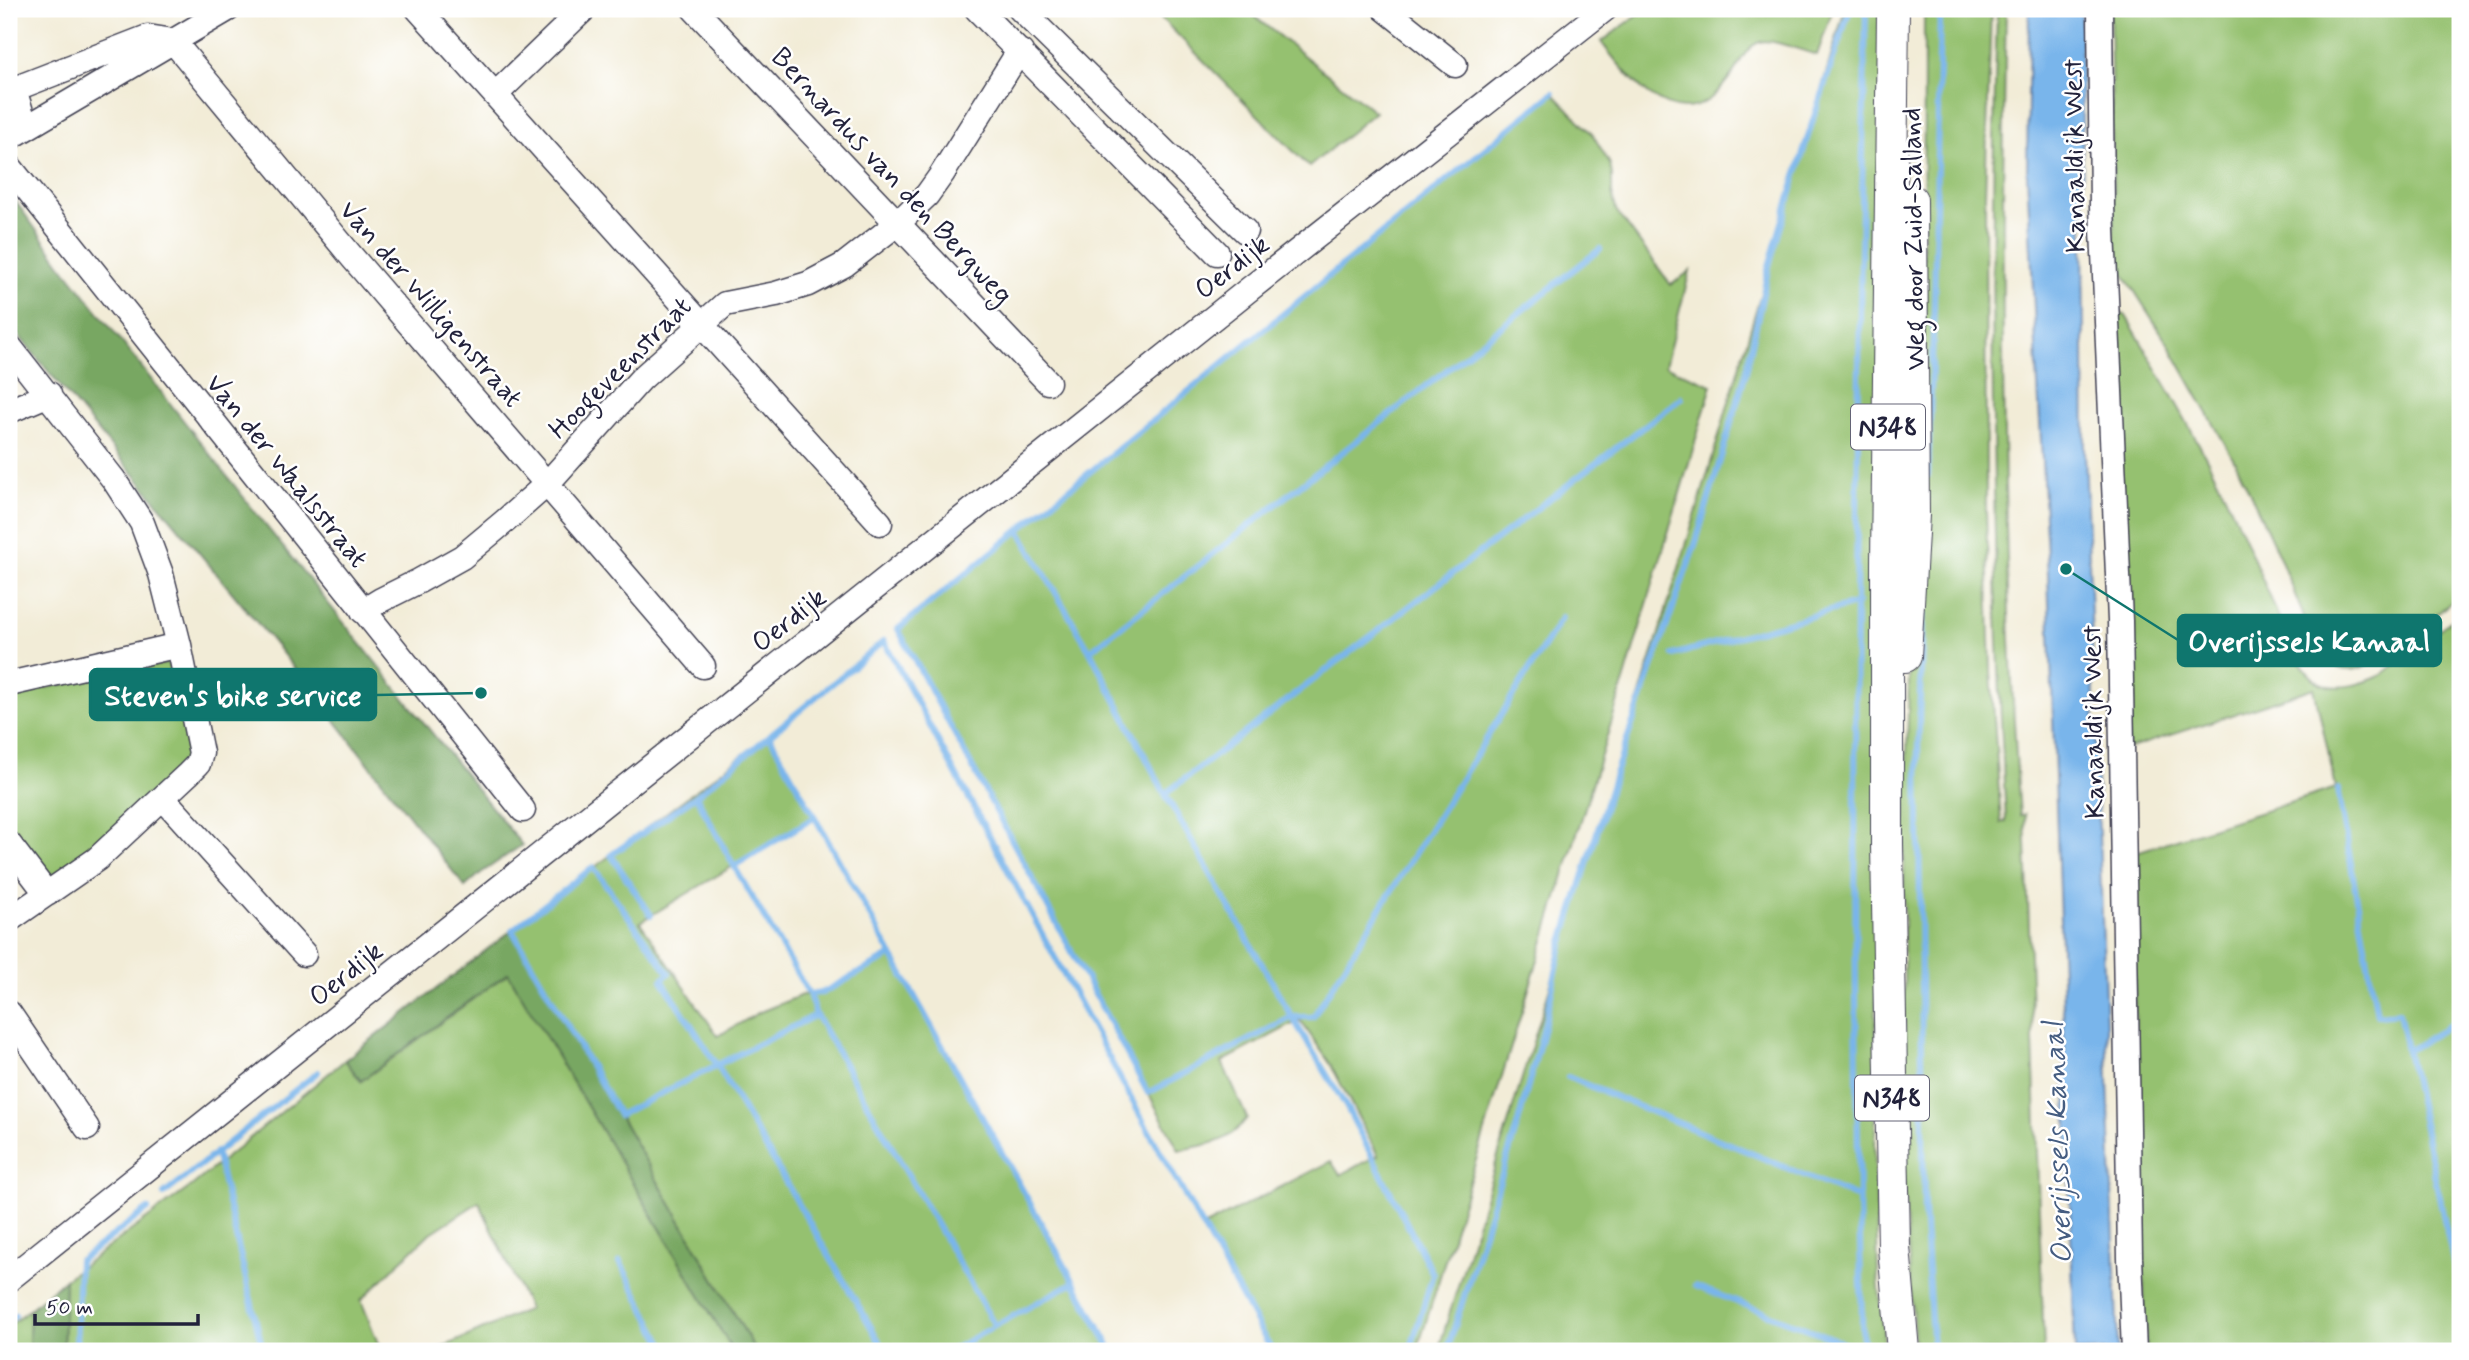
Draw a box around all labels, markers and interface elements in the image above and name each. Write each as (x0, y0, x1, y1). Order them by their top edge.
street label: Bernardus van den Bergweg (761, 40, 1020, 315)
street label: Kanaaldijk West (2055, 58, 2096, 253)
street label: Weg door Zuid-Salland (1894, 107, 1938, 371)
street label: Van der Willigenstraat (330, 193, 530, 416)
street label: Oerdijk (1188, 227, 1278, 309)
street label: Hoogeveenstraat (541, 289, 702, 450)
street label: Van der Waalsstraat (196, 367, 376, 576)
road number: N348 (1851, 404, 1925, 449)
street label: Oerdijk (745, 580, 835, 662)
callout: Overijssels Kanaal (2178, 615, 2441, 666)
text: Overijssels Kanaal (2188, 623, 2430, 663)
street label: Kanaaldijk West (2074, 624, 2115, 819)
callout: Steven's bike service (90, 669, 376, 720)
text: Steven's bike service (104, 677, 362, 716)
street label: Oerdijk (302, 934, 391, 1016)
water label: Overijssels Kanaal (2035, 1020, 2082, 1265)
road number: N348 (1855, 1076, 1929, 1120)
scale bar (35, 1283, 198, 1327)
text: 50 m (46, 1294, 93, 1322)

